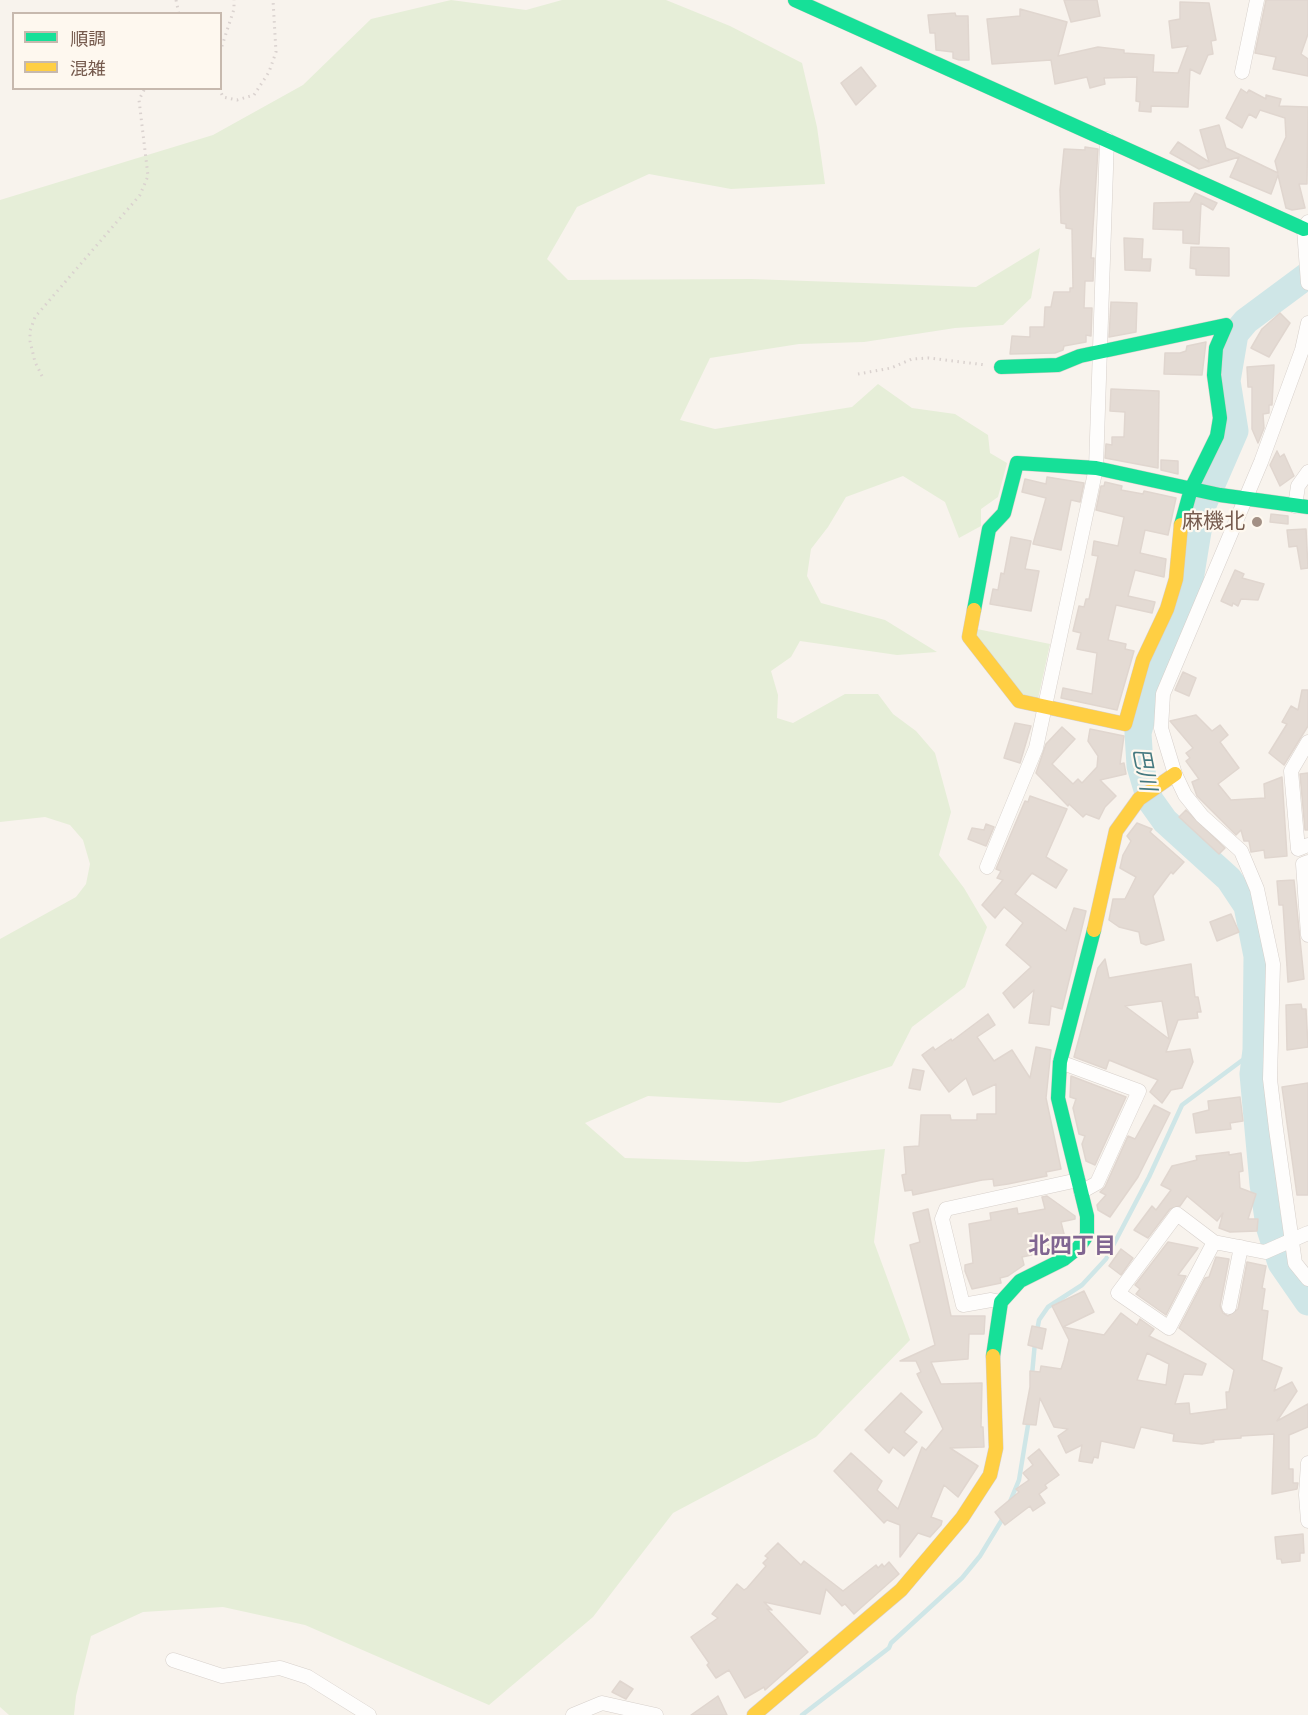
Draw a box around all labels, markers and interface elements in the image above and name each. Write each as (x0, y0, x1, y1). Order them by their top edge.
legend (12, 12, 222, 90)
text: 順調 (70, 28, 106, 49)
text: 混雑 (70, 58, 106, 79)
place label: 麻機北 (1182, 509, 1245, 535)
marker: 麻機北 (1250, 515, 1264, 529)
water label: 巴川 (1127, 745, 1161, 793)
district label: 北四丁目 (1028, 1233, 1116, 1259)

